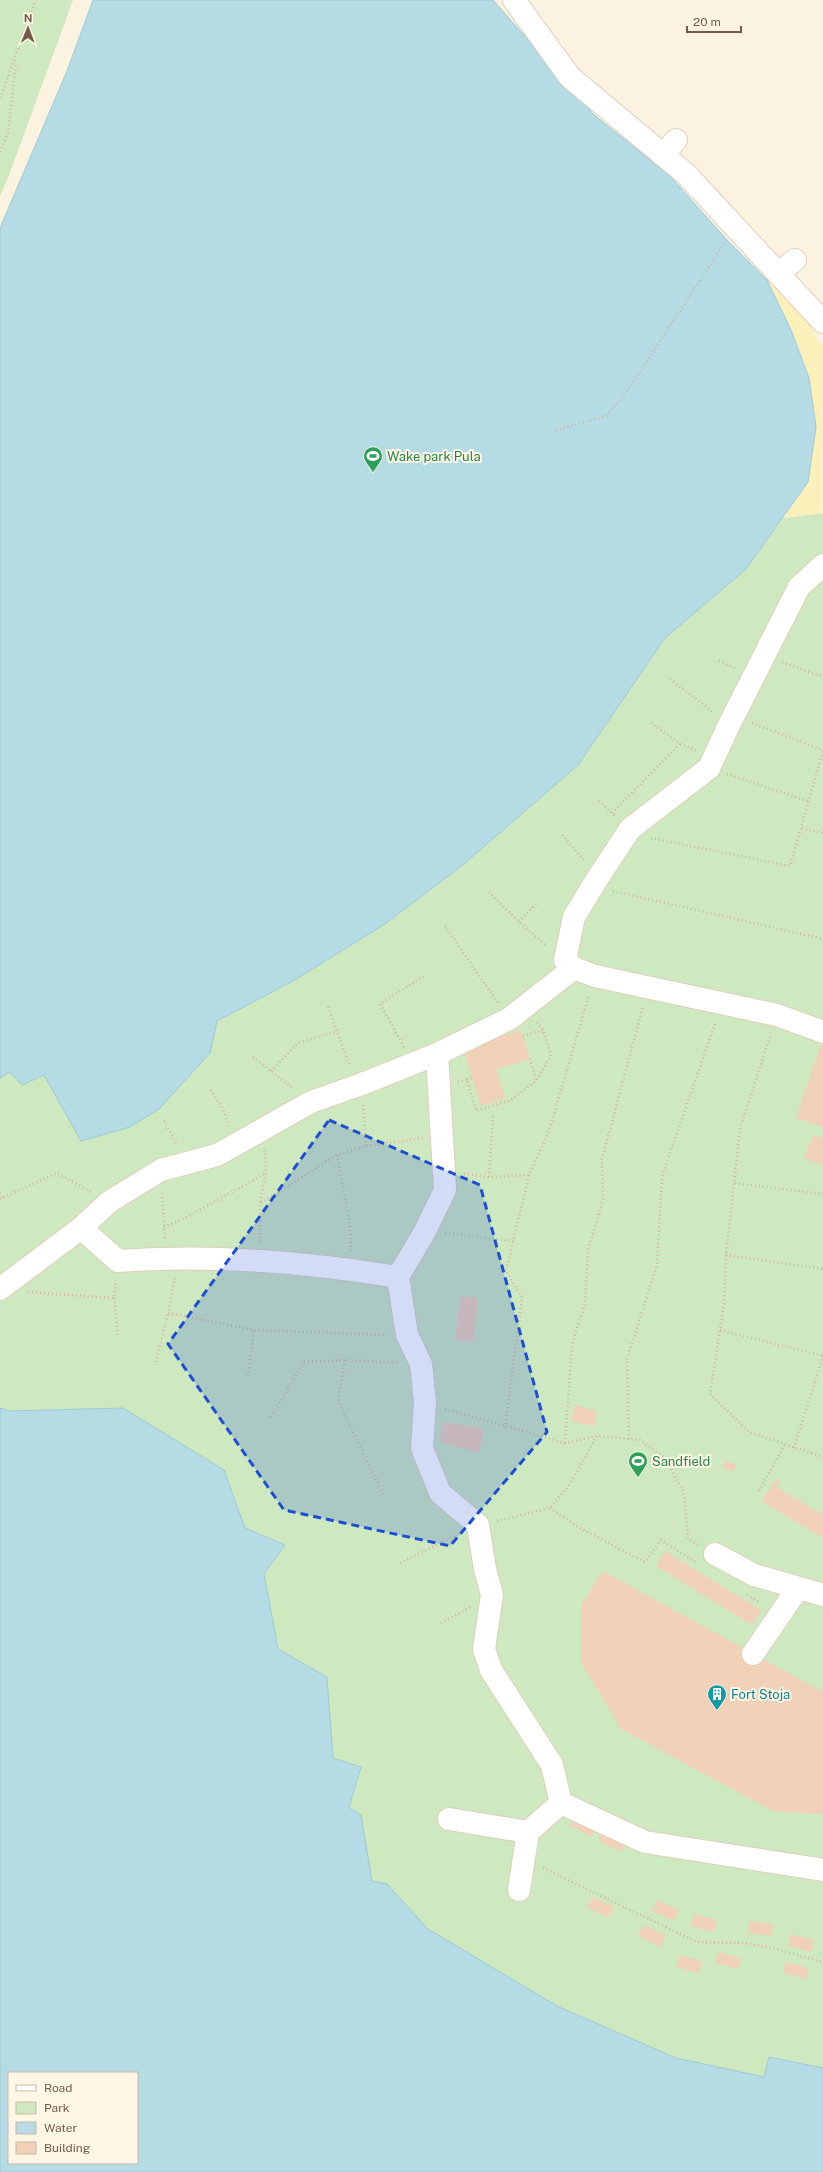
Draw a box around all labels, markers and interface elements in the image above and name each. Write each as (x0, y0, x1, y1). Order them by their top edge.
north arrow (8, 8, 48, 48)
scale bar (687, 8, 741, 34)
text: N (24, 12, 33, 24)
text: 20 m (693, 15, 721, 29)
sports icon: Wake park Pula (362, 445, 384, 473)
place label: Wake park Pula (387, 449, 481, 464)
sports icon: Sandfield (627, 1450, 649, 1478)
place label: Sandfield (652, 1454, 710, 1469)
building icon: Fort Stoja (706, 1683, 728, 1711)
place label: Fort Stoja (731, 1687, 790, 1702)
legend (8, 2072, 138, 2164)
text: Road (44, 2081, 72, 2095)
text: Park (44, 2101, 70, 2115)
text: Water (44, 2121, 78, 2135)
text: Building (44, 2141, 90, 2155)

